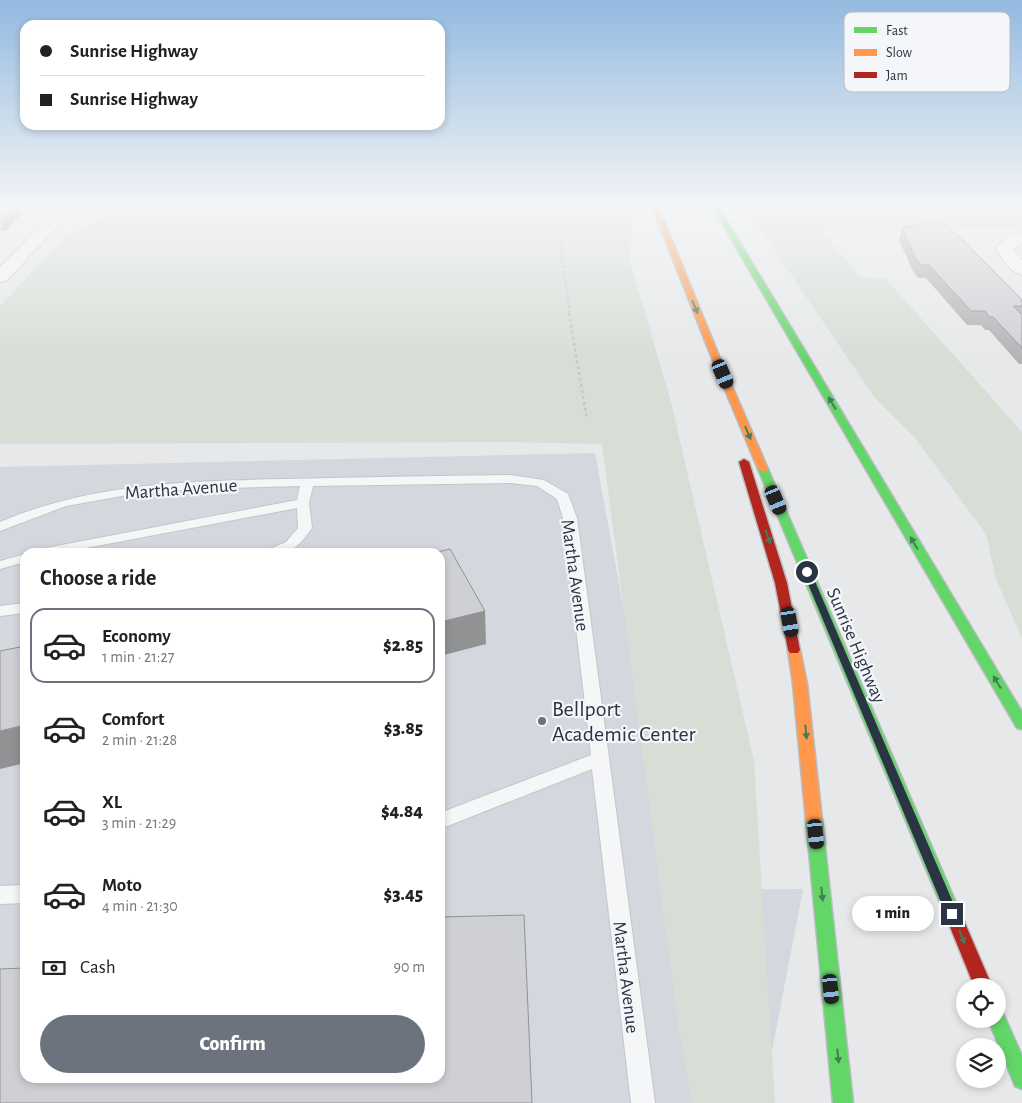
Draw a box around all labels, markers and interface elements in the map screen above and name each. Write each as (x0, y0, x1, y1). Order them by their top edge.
legend (844, 12, 1010, 92)
text: Fast (886, 24, 908, 38)
text: Sunrise Highway (70, 42, 198, 61)
text: Slow (886, 46, 913, 60)
text: Jam (886, 69, 908, 83)
text: Sunrise Highway (70, 90, 198, 109)
one-way arrow (692, 300, 700, 314)
car (710, 357, 735, 391)
one-way arrow (827, 396, 836, 409)
one-way arrow (744, 426, 752, 440)
street label: Martha Avenue (124, 476, 238, 503)
car (763, 483, 788, 517)
street label: Martha Avenue (557, 518, 592, 632)
one-way arrow (765, 530, 772, 545)
one-way arrow (910, 536, 919, 549)
route start (796, 561, 818, 583)
text: Choose a ride (40, 567, 156, 589)
street label: Sunrise Highway (823, 585, 888, 706)
car (780, 606, 799, 638)
icon: car (42, 623, 87, 668)
text: Economy (102, 627, 171, 646)
text: $2.85 (383, 636, 423, 655)
text: 1 min · 21:27 (102, 649, 174, 665)
one-way arrow (993, 676, 1002, 689)
place label: Bellport Academic Center (552, 698, 696, 745)
icon: car (42, 706, 87, 751)
text: Comfort (102, 710, 164, 729)
marker: Bellport Academic Center (536, 715, 548, 727)
text: $3.85 (384, 719, 423, 738)
one-way arrow (802, 725, 810, 741)
text: 2 min · 21:28 (102, 732, 177, 748)
icon: car (42, 789, 87, 834)
text: XL (102, 793, 122, 812)
text: $4.84 (381, 802, 423, 821)
text: 3 min · 21:29 (102, 815, 176, 831)
car (806, 818, 825, 850)
icon: car (42, 872, 87, 917)
text: Moto (102, 876, 142, 895)
text: $3.45 (384, 885, 423, 904)
one-way arrow (818, 886, 826, 902)
callout: 1 min (852, 896, 934, 932)
text: 4 min · 21:30 (102, 898, 178, 914)
route end (941, 903, 963, 925)
text: 1 min (876, 905, 910, 921)
street label: Martha Avenue (609, 920, 642, 1034)
one-way arrow (958, 930, 966, 944)
icon: cash (40, 954, 68, 982)
text: Cash (80, 958, 116, 977)
text: 90 m (394, 959, 425, 975)
car (821, 973, 840, 1005)
map controls (956, 978, 1006, 1088)
button: locate (956, 978, 1006, 1028)
button: Confirm (40, 1015, 425, 1073)
button: layers (956, 1038, 1006, 1088)
one-way arrow (834, 1048, 842, 1064)

